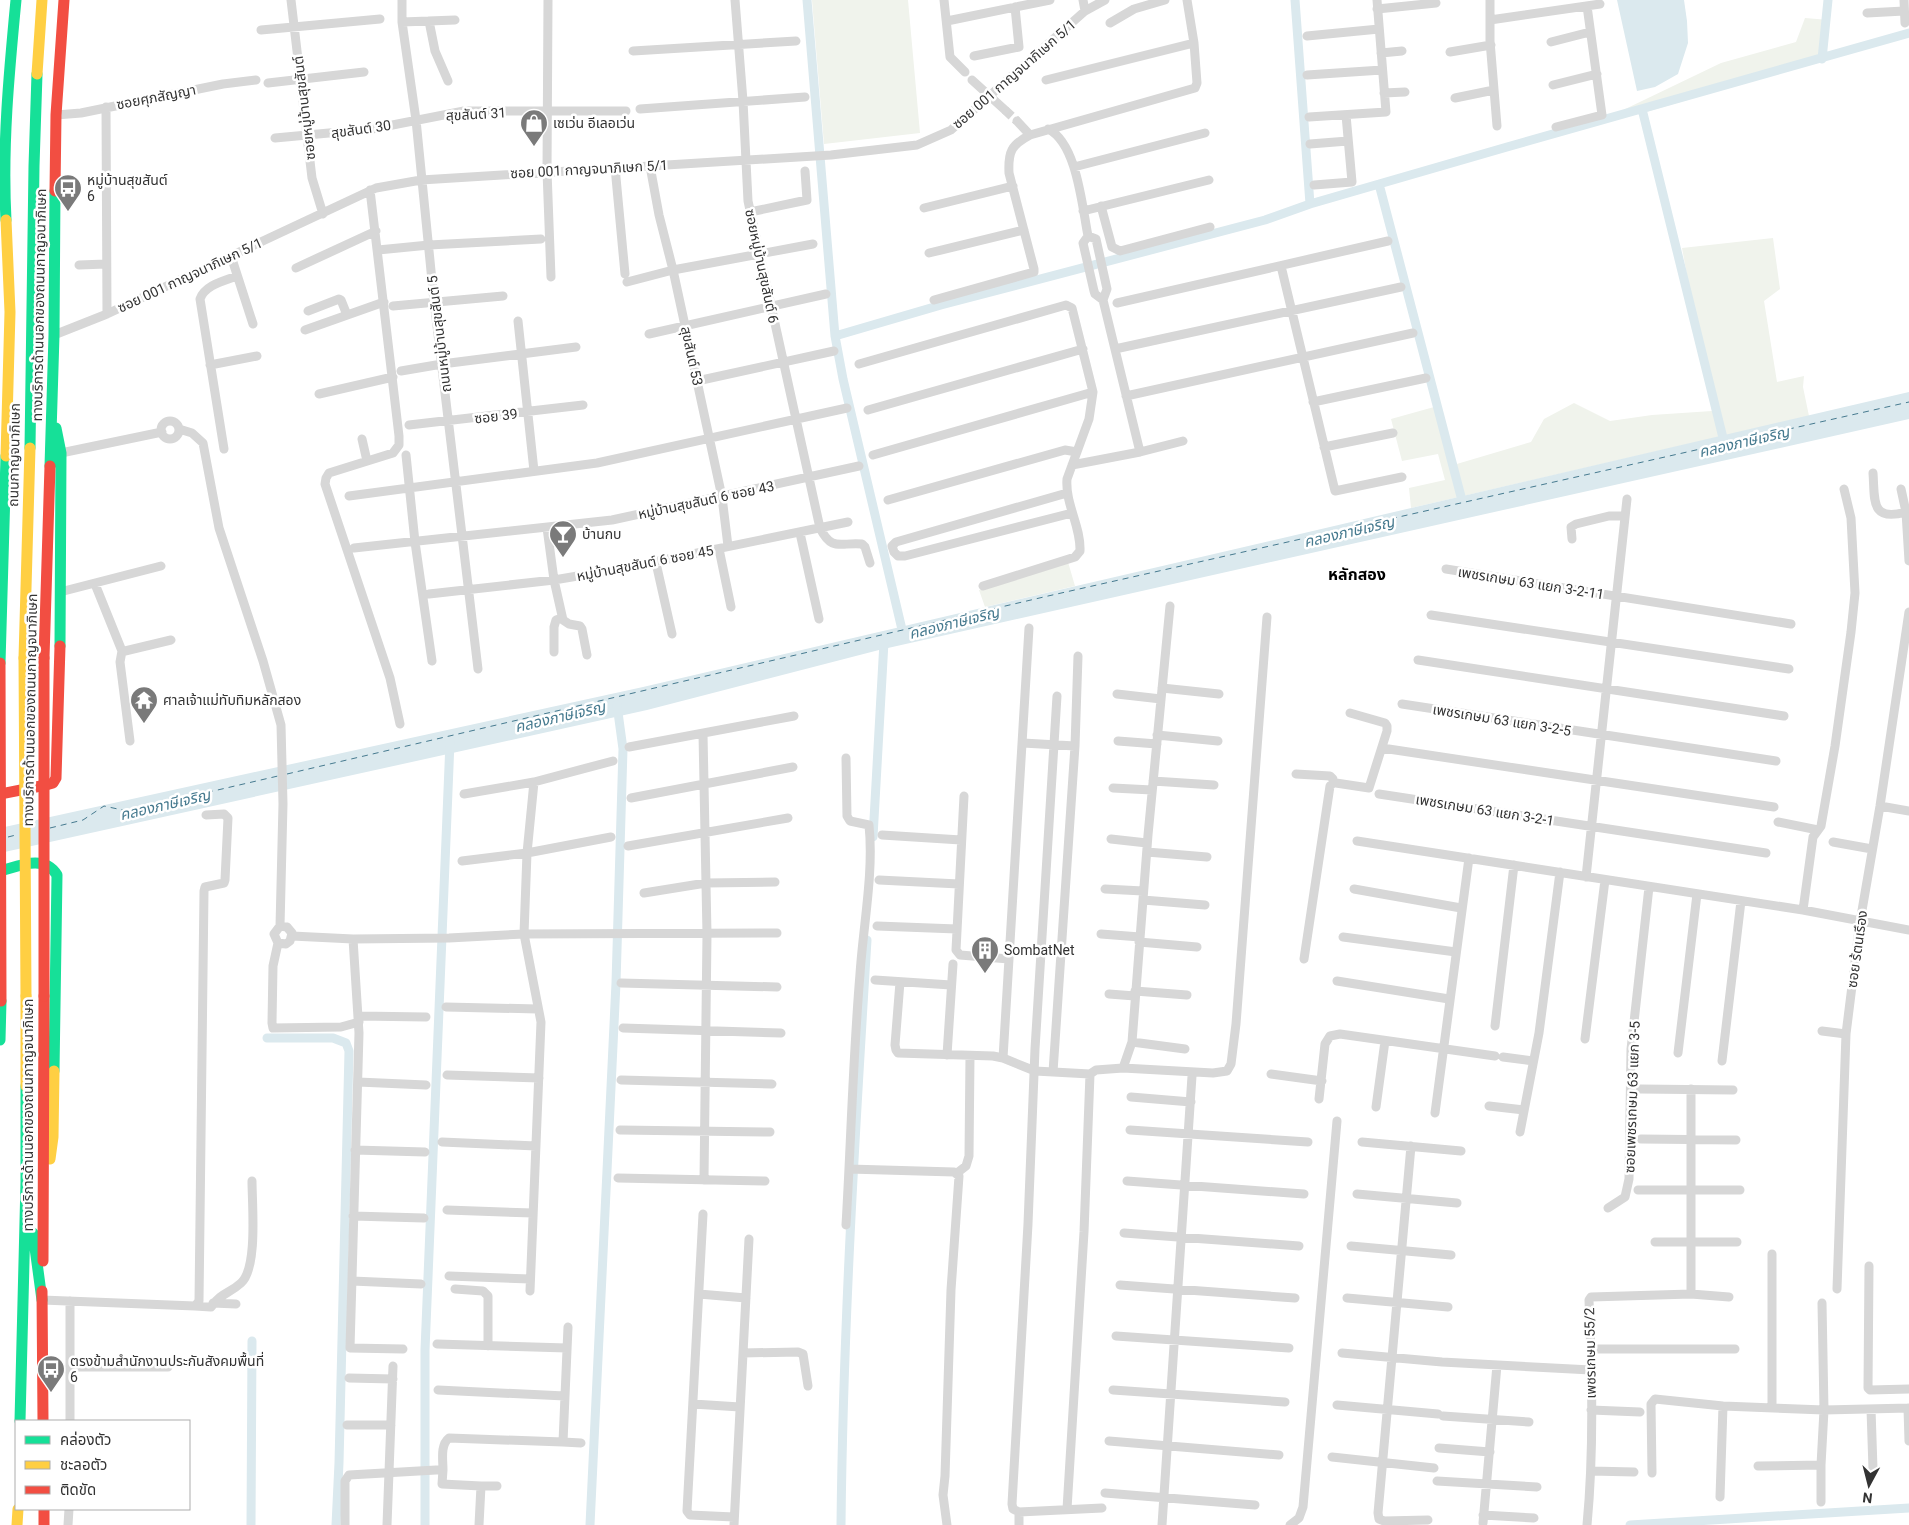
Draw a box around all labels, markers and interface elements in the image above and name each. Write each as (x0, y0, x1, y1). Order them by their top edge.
street label: ซอย 001 กาญจนาภิเษก 5/1 (949, 16, 1079, 132)
street label: ซอยหมู่บ้านสุขสันต์ (290, 55, 319, 161)
street label: ซอยศุภสัญญา (115, 81, 197, 114)
street label: สุขสันต์ 31 (445, 104, 507, 125)
shop icon: เซเว่น อีเลอเว่น (519, 108, 549, 147)
place label: เซเว่น อีเลอเว่น (553, 115, 635, 131)
street label: สุขสันต์ 30 (330, 117, 392, 142)
street label: ซอย 001 กาญจนาภิเษก 5/1 (510, 157, 668, 181)
place label: หมู่บ้านสุขสันต์ 6 (87, 172, 168, 204)
bus stop icon: หมู่บ้านสุขสันต์ 6 (53, 173, 83, 212)
street label: ทางบริการด้านนอกของถนนกาญจนาภิเษก (29, 188, 49, 422)
street label: ซอยหมู่บ้านสุขสันต์ 6 (741, 208, 782, 325)
street label: ซอย 001 กาญจนาภิเษก 5/1 (115, 234, 265, 316)
street label: ถนนหมู่บ้านสุขสันต์ 5 (424, 274, 455, 393)
street label: สุขสันต์ 53 (677, 325, 706, 387)
street label: ถนนกาญจนาภิเษก (5, 403, 23, 507)
street label: ซอย 39 (474, 405, 518, 427)
water label: คลองภาษีเจริญ (1697, 423, 1792, 461)
street label: หมู่บ้านสุขสันต์ 6 ซอย 43 (636, 478, 776, 523)
water label: คลองภาษีเจริญ (1302, 513, 1397, 551)
bar icon: บ้านกบ (548, 519, 578, 558)
place label: บ้านกบ (582, 526, 622, 542)
street label: หมู่บ้านสุขสันต์ 6 ซอย 45 (575, 542, 715, 585)
street label: เพชรเกษม 63 แยก 3-2-11 (1457, 564, 1605, 602)
district label: หลักสอง (1328, 565, 1386, 584)
street label: ทางบริการด้านนอกของถนนกาญจนาภิเษก (20, 593, 40, 827)
water label: คลองภาษีเจริญ (907, 603, 1002, 643)
temple icon: ศาลเจ้าแม่ทับทิมหลักสอง (129, 685, 159, 724)
place label: ศาลเจ้าแม่ทับทิมหลักสอง (163, 692, 301, 708)
water label: คลองภาษีเจริญ (513, 698, 608, 736)
street label: เพชรเกษม 63 แยก 3-2-5 (1432, 701, 1572, 739)
water label: คลองภาษีเจริญ (118, 786, 213, 824)
street label: เพชรเกษม 63 แยก 3-2-1 (1415, 791, 1555, 829)
street label: ซอย ร้ตนเรึอง (1844, 909, 1870, 989)
building icon: SombatNet (970, 935, 1000, 974)
place label: SombatNet (1004, 942, 1075, 958)
street label: ทางบริการด้านนอกของถนนกาญจนาภิเษก (20, 999, 36, 1231)
street label: ซอยเพชรเกษม 63 แยก 3-5 (1621, 1020, 1643, 1173)
street label: เพชรเกษม 55/2 (1581, 1307, 1599, 1399)
place label: ตรงข้ามสำนักงานประกันสังคมพื้นที่ 6 (70, 1351, 264, 1385)
bus stop icon: ตรงข้ามสำนักงานประกันสังคมพื้นที่ 6 (36, 1354, 66, 1393)
legend (15, 1420, 190, 1510)
text: คล่องตัว (60, 1431, 111, 1449)
text: ชะลอตัว (60, 1456, 107, 1474)
north arrow (1844, 1460, 1894, 1510)
text: ติดขัด (60, 1481, 96, 1499)
text: N (1862, 1489, 1873, 1506)

